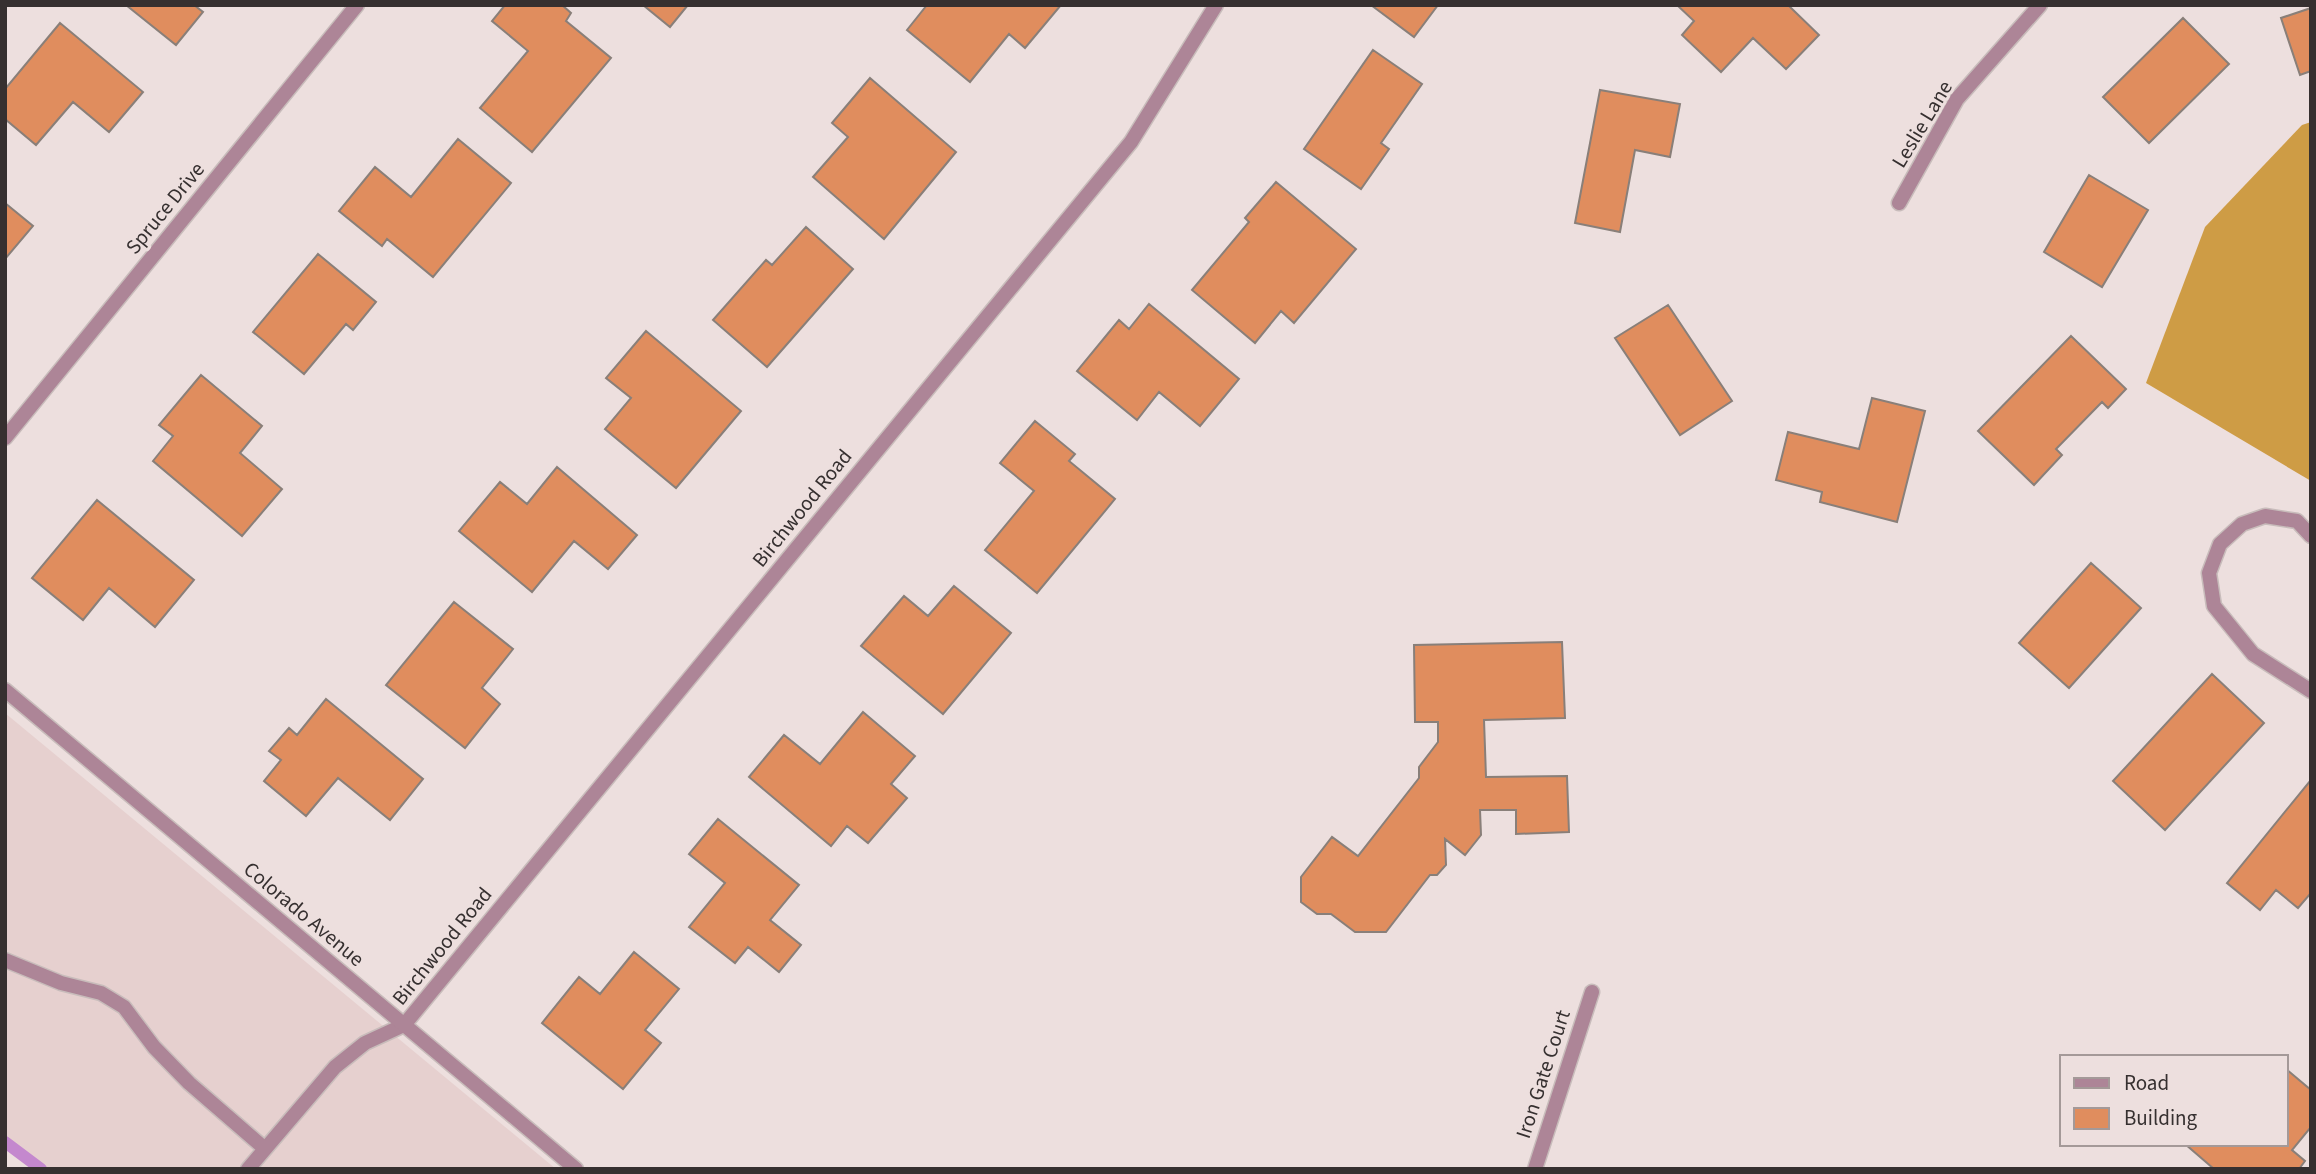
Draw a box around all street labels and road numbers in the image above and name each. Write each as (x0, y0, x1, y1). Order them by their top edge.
street label: Leslie Lane (1884, 75, 1960, 173)
street label: Spruce Drive (118, 155, 212, 261)
street label: Birchwood Road (745, 442, 859, 574)
street label: Colorado Avenue (237, 854, 371, 974)
street label: Birchwood Road (385, 880, 499, 1012)
street label: Iron Gate Court (1508, 1006, 1578, 1142)

